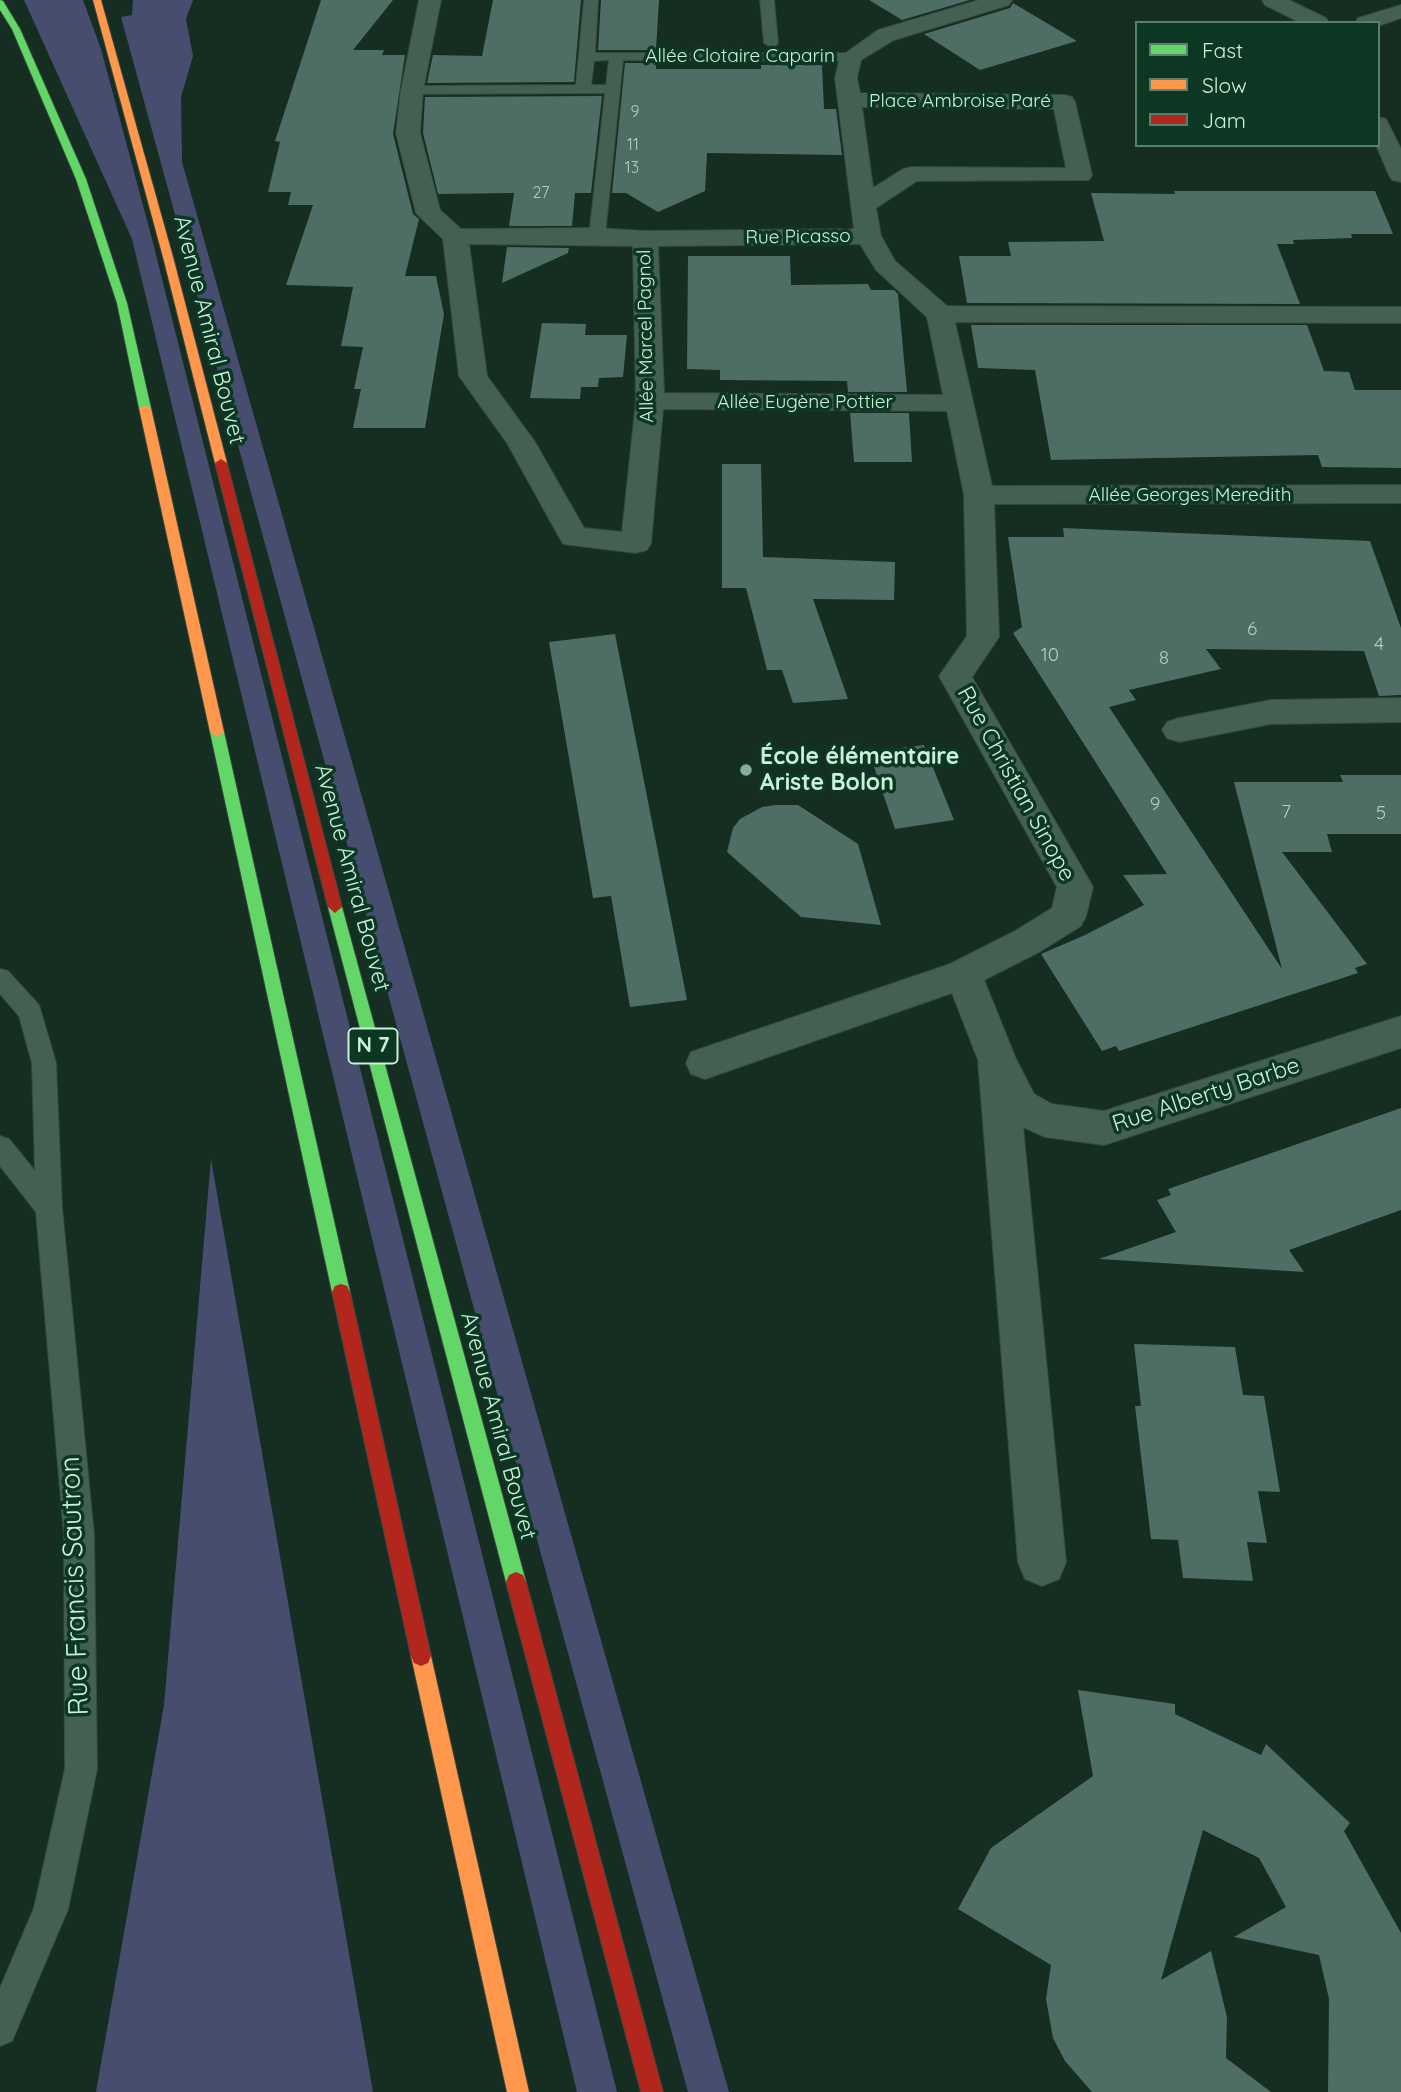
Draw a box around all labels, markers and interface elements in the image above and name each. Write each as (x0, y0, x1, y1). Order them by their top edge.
legend (1135, 21, 1380, 147)
text: Fast (1202, 37, 1243, 63)
street label: Allée Clotaire Caparin (645, 45, 835, 67)
text: Slow (1202, 72, 1247, 98)
street label: Place Ambroise Paré (869, 90, 1051, 112)
house number: 9 (631, 102, 639, 122)
text: Jam (1202, 107, 1246, 133)
house number: 11 (627, 135, 639, 155)
house number: 13 (625, 158, 639, 178)
house number: 27 (533, 183, 549, 203)
street label: Avenue Amiral Bouvet (167, 213, 251, 447)
street label: Rue Picasso (745, 225, 851, 249)
street label: Allée Marcel Pagnol (633, 249, 659, 423)
street label: Allée Eugène Pottier (717, 391, 893, 413)
street label: Allée Georges Meredith (1088, 484, 1292, 506)
house number: 6 (1247, 618, 1257, 640)
house number: 4 (1374, 633, 1384, 655)
house number: 10 (1041, 644, 1059, 666)
house number: 8 (1159, 647, 1169, 669)
street label: Rue Christian Sinope (951, 682, 1081, 886)
place label: École élémentaire Ariste Bolon (760, 743, 959, 797)
street label: Avenue Amiral Bouvet (308, 761, 396, 995)
marker: École élémentaire Ariste Bolon (738, 762, 754, 778)
house number: 9 (1150, 793, 1160, 815)
house number: 7 (1281, 801, 1291, 823)
house number: 5 (1376, 802, 1386, 824)
road number: N 7 (348, 1028, 398, 1064)
street label: Rue Alberty Barbe (1109, 1052, 1303, 1138)
street label: Avenue Amiral Bouvet (454, 1309, 542, 1543)
street label: Rue Francis Sautron (54, 1456, 96, 1716)

